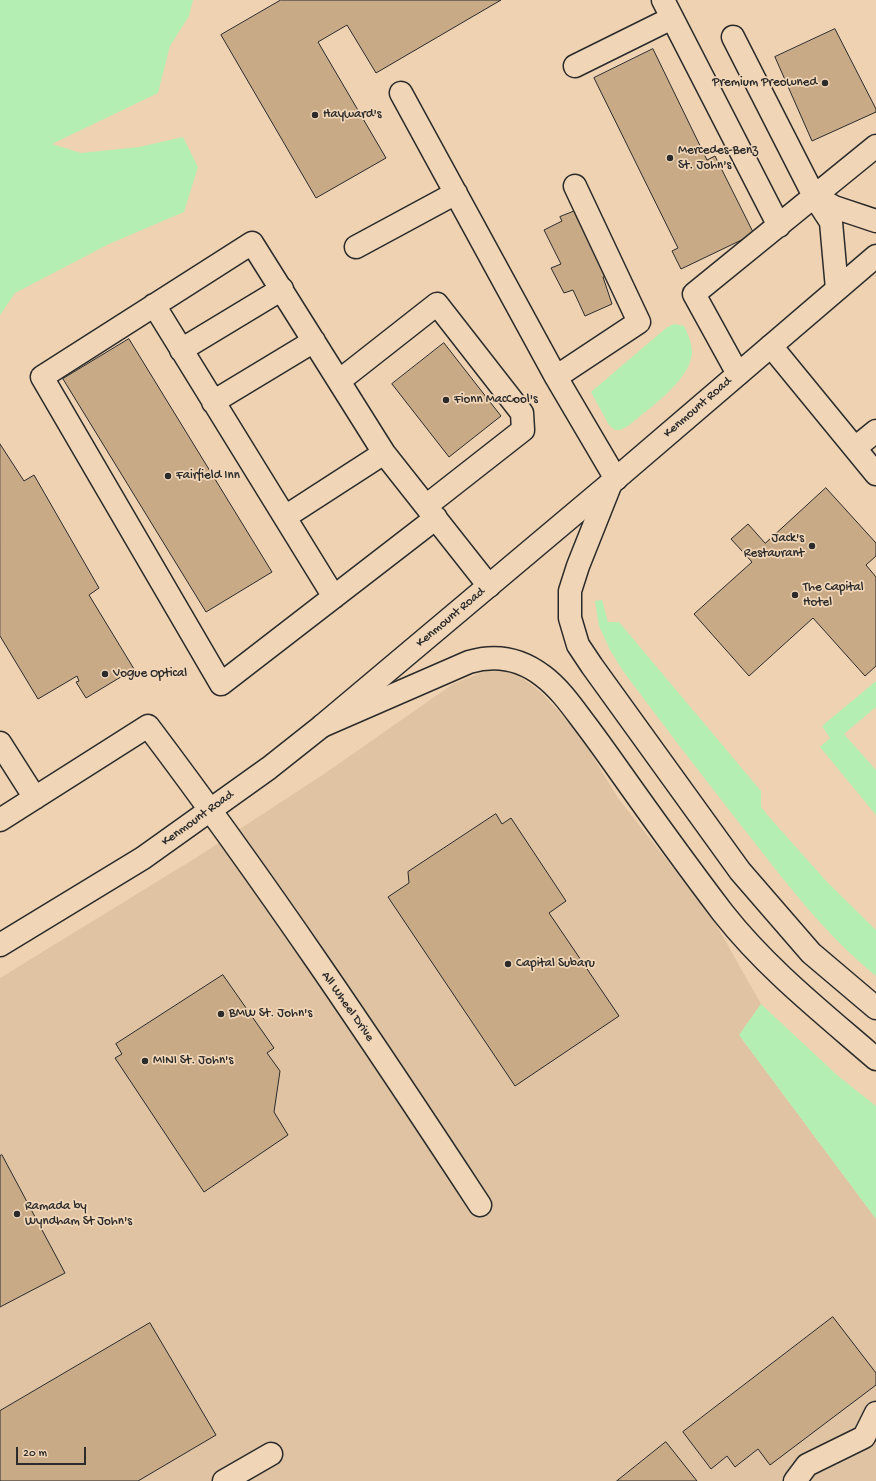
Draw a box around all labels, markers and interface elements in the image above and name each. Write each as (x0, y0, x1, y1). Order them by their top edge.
place label: Premium Preowned (712, 75, 817, 91)
marker: Premium Preowned (820, 78, 830, 88)
place label: Hayward's (323, 107, 382, 123)
marker: Hayward's (310, 110, 320, 120)
place label: Mercedes-Benz St. John's (678, 143, 758, 174)
marker: Mercedes-Benz St. John's (665, 153, 675, 163)
street label: Kenmount Road (661, 374, 735, 442)
place label: Fionn MacCool's (454, 392, 538, 408)
marker: Fionn MacCool's (441, 395, 451, 405)
place label: Fairfield Inn (176, 468, 240, 484)
marker: Fairfield Inn (163, 471, 173, 481)
place label: Jack's Restaurant (744, 531, 804, 562)
marker: Jack's Restaurant (807, 541, 817, 551)
place label: The Capital Hotel (803, 580, 864, 611)
street label: Kenmount Road (413, 585, 489, 651)
marker: The Capital Hotel (790, 590, 800, 600)
place label: Vogue Optical (113, 666, 187, 682)
marker: Vogue Optical (100, 669, 110, 679)
street label: Kenmount Road (159, 788, 237, 850)
place label: Capital Subaru (516, 956, 595, 972)
marker: Capital Subaru (503, 959, 513, 969)
street label: All Wheel Drive (317, 969, 377, 1045)
place label: BMW St. John's (229, 1006, 312, 1022)
marker: BMW St. John's (216, 1009, 226, 1019)
place label: MINI St. John's (153, 1053, 233, 1069)
marker: MINI St. John's (140, 1056, 150, 1066)
place label: Ramada by Wyndham St John's (25, 1199, 132, 1230)
marker: Ramada by Wyndham St John's (12, 1209, 22, 1219)
scale bar (18, 1439, 88, 1465)
text: 20 m (23, 1447, 47, 1461)

